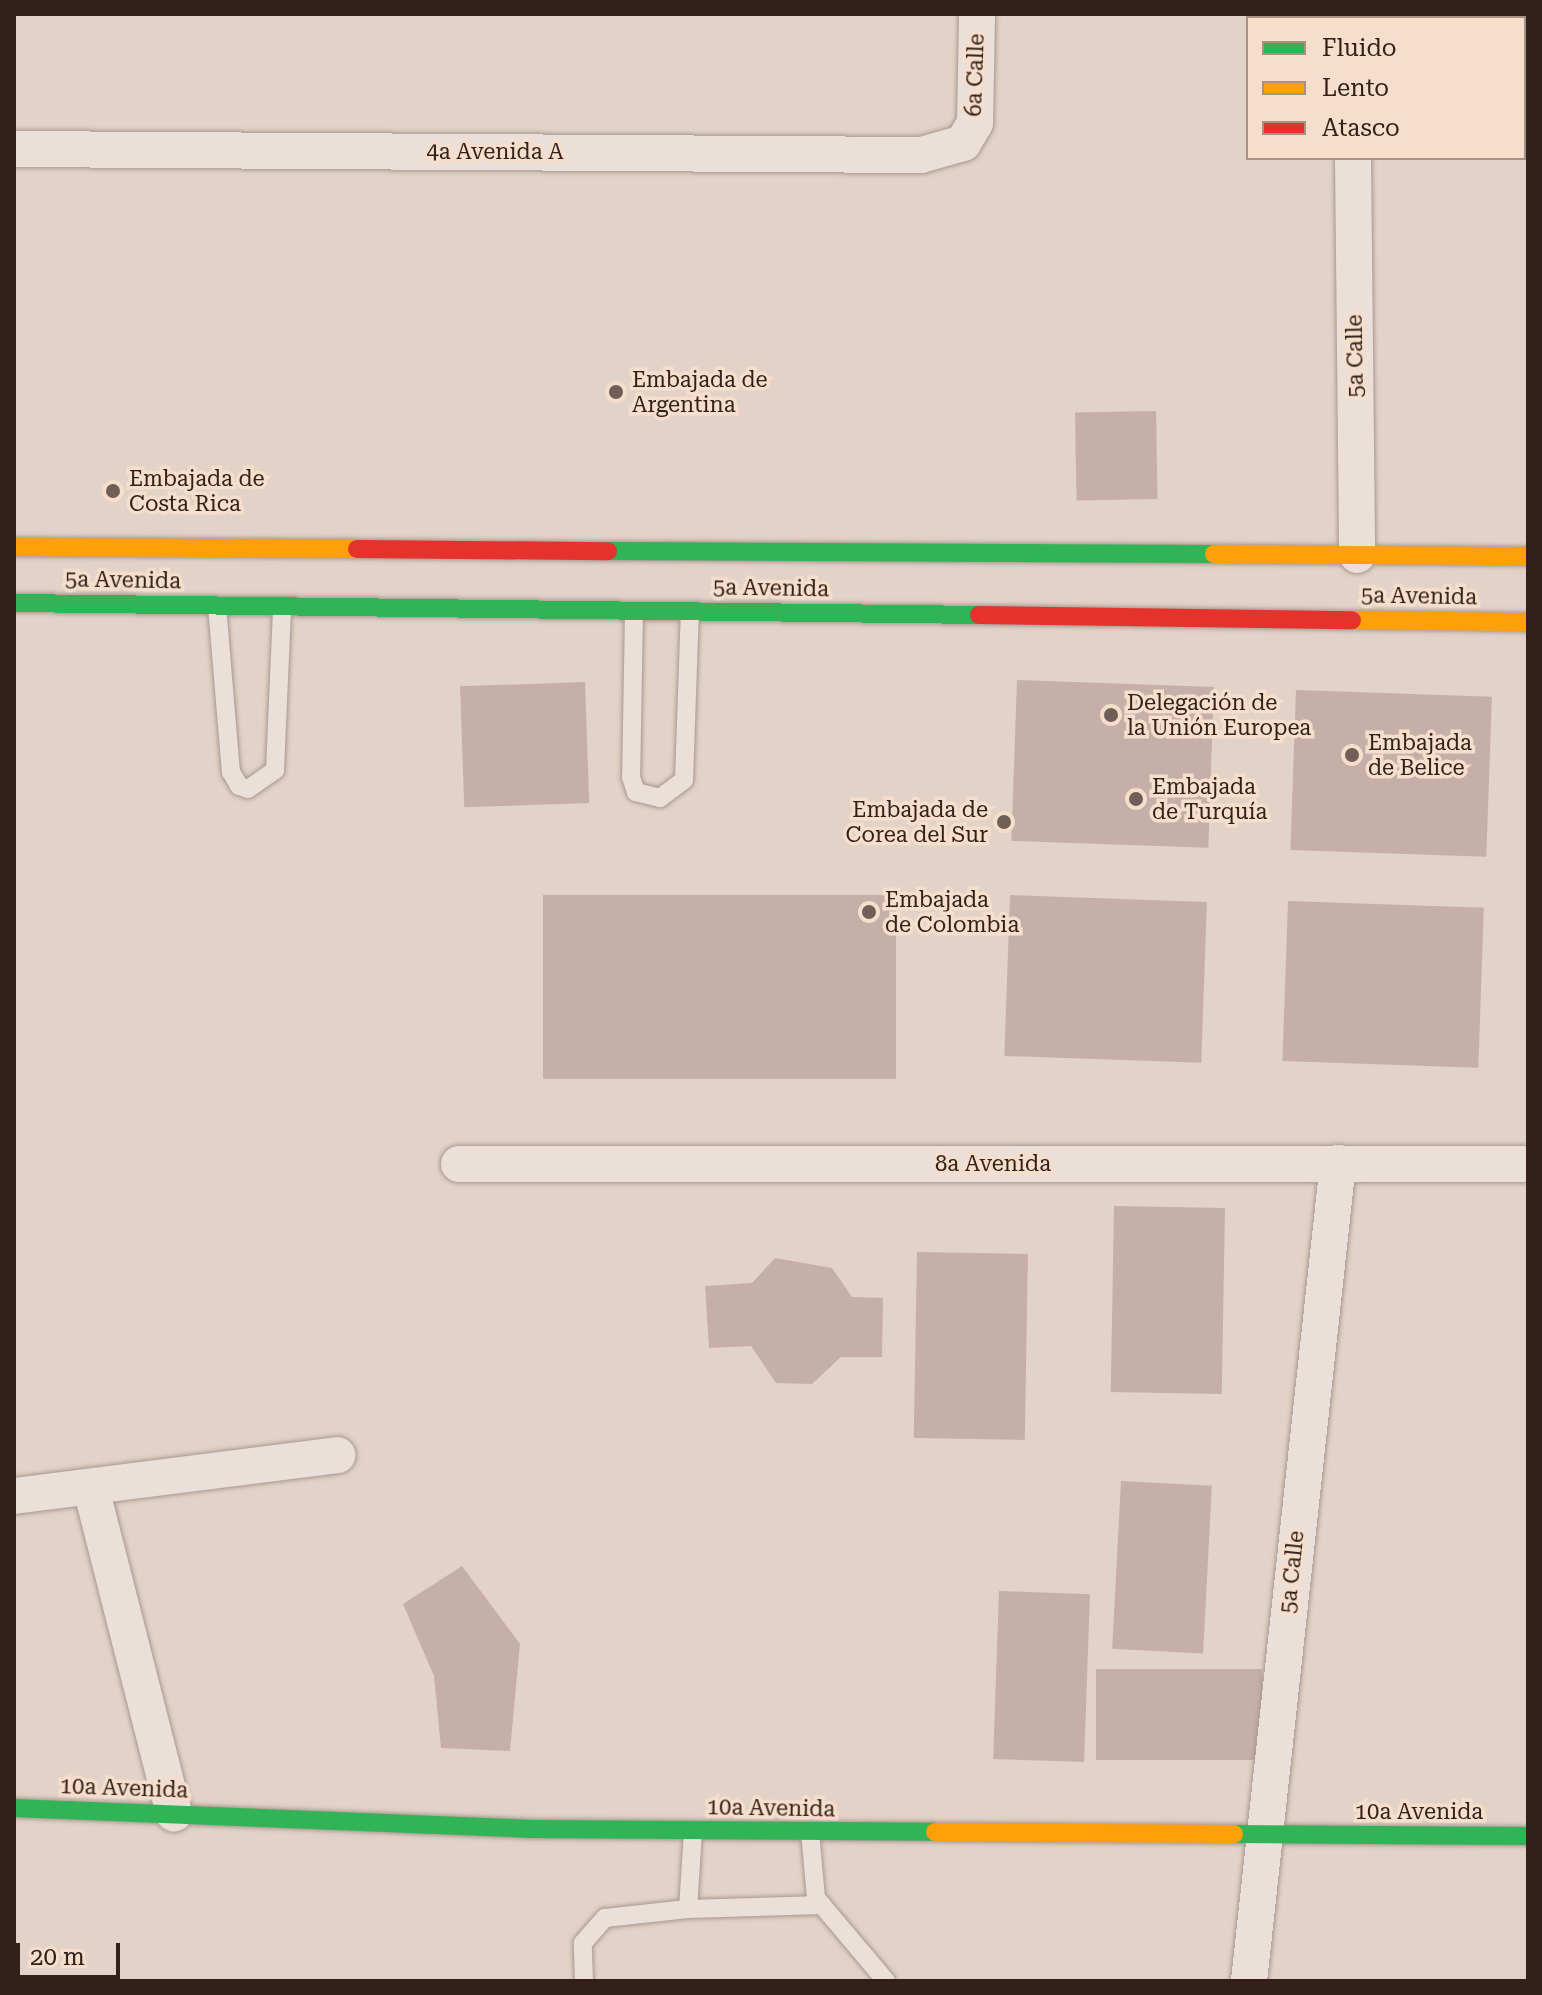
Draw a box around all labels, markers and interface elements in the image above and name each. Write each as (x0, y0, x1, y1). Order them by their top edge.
legend (1246, 16, 1526, 160)
street label: 6a Calle (960, 33, 990, 117)
text: Fluido (1322, 34, 1397, 62)
text: Lento (1322, 74, 1389, 102)
text: Atasco (1322, 114, 1400, 142)
street label: 4a Avenida A (426, 139, 564, 165)
street label: 5a Calle (1341, 314, 1369, 398)
place label: Embajada de Argentina (632, 366, 768, 418)
marker: Embajada de Argentina (607, 383, 625, 401)
place label: Embajada de Costa Rica (129, 465, 265, 516)
marker: Embajada de Costa Rica (104, 482, 122, 500)
street label: 5a Avenida (65, 566, 181, 594)
street label: 5a Avenida (713, 574, 829, 602)
street label: 5a Avenida (1361, 582, 1477, 610)
place label: Delegación de la Unión Europea (1127, 689, 1311, 740)
marker: Delegación de la Unión Europea (1102, 706, 1120, 724)
place label: Embajada de Belice (1368, 729, 1472, 780)
marker: Embajada de Belice (1343, 746, 1361, 764)
place label: Embajada de Turquía (1152, 773, 1267, 824)
marker: Embajada de Turquía (1127, 790, 1145, 808)
place label: Embajada de Corea del Sur (846, 796, 988, 848)
marker: Embajada de Corea del Sur (995, 813, 1013, 831)
place label: Embajada de Colombia (885, 886, 1019, 938)
marker: Embajada de Colombia (860, 903, 878, 921)
street label: 8a Avenida (935, 1151, 1051, 1177)
street label: 5a Calle (1275, 1529, 1309, 1615)
street label: 10a Avenida (59, 1773, 189, 1803)
street label: 10a Avenida (707, 1794, 835, 1822)
street label: 10a Avenida (1355, 1799, 1483, 1825)
scale bar (20, 1927, 124, 1977)
text: 20 m (30, 1943, 85, 1971)

